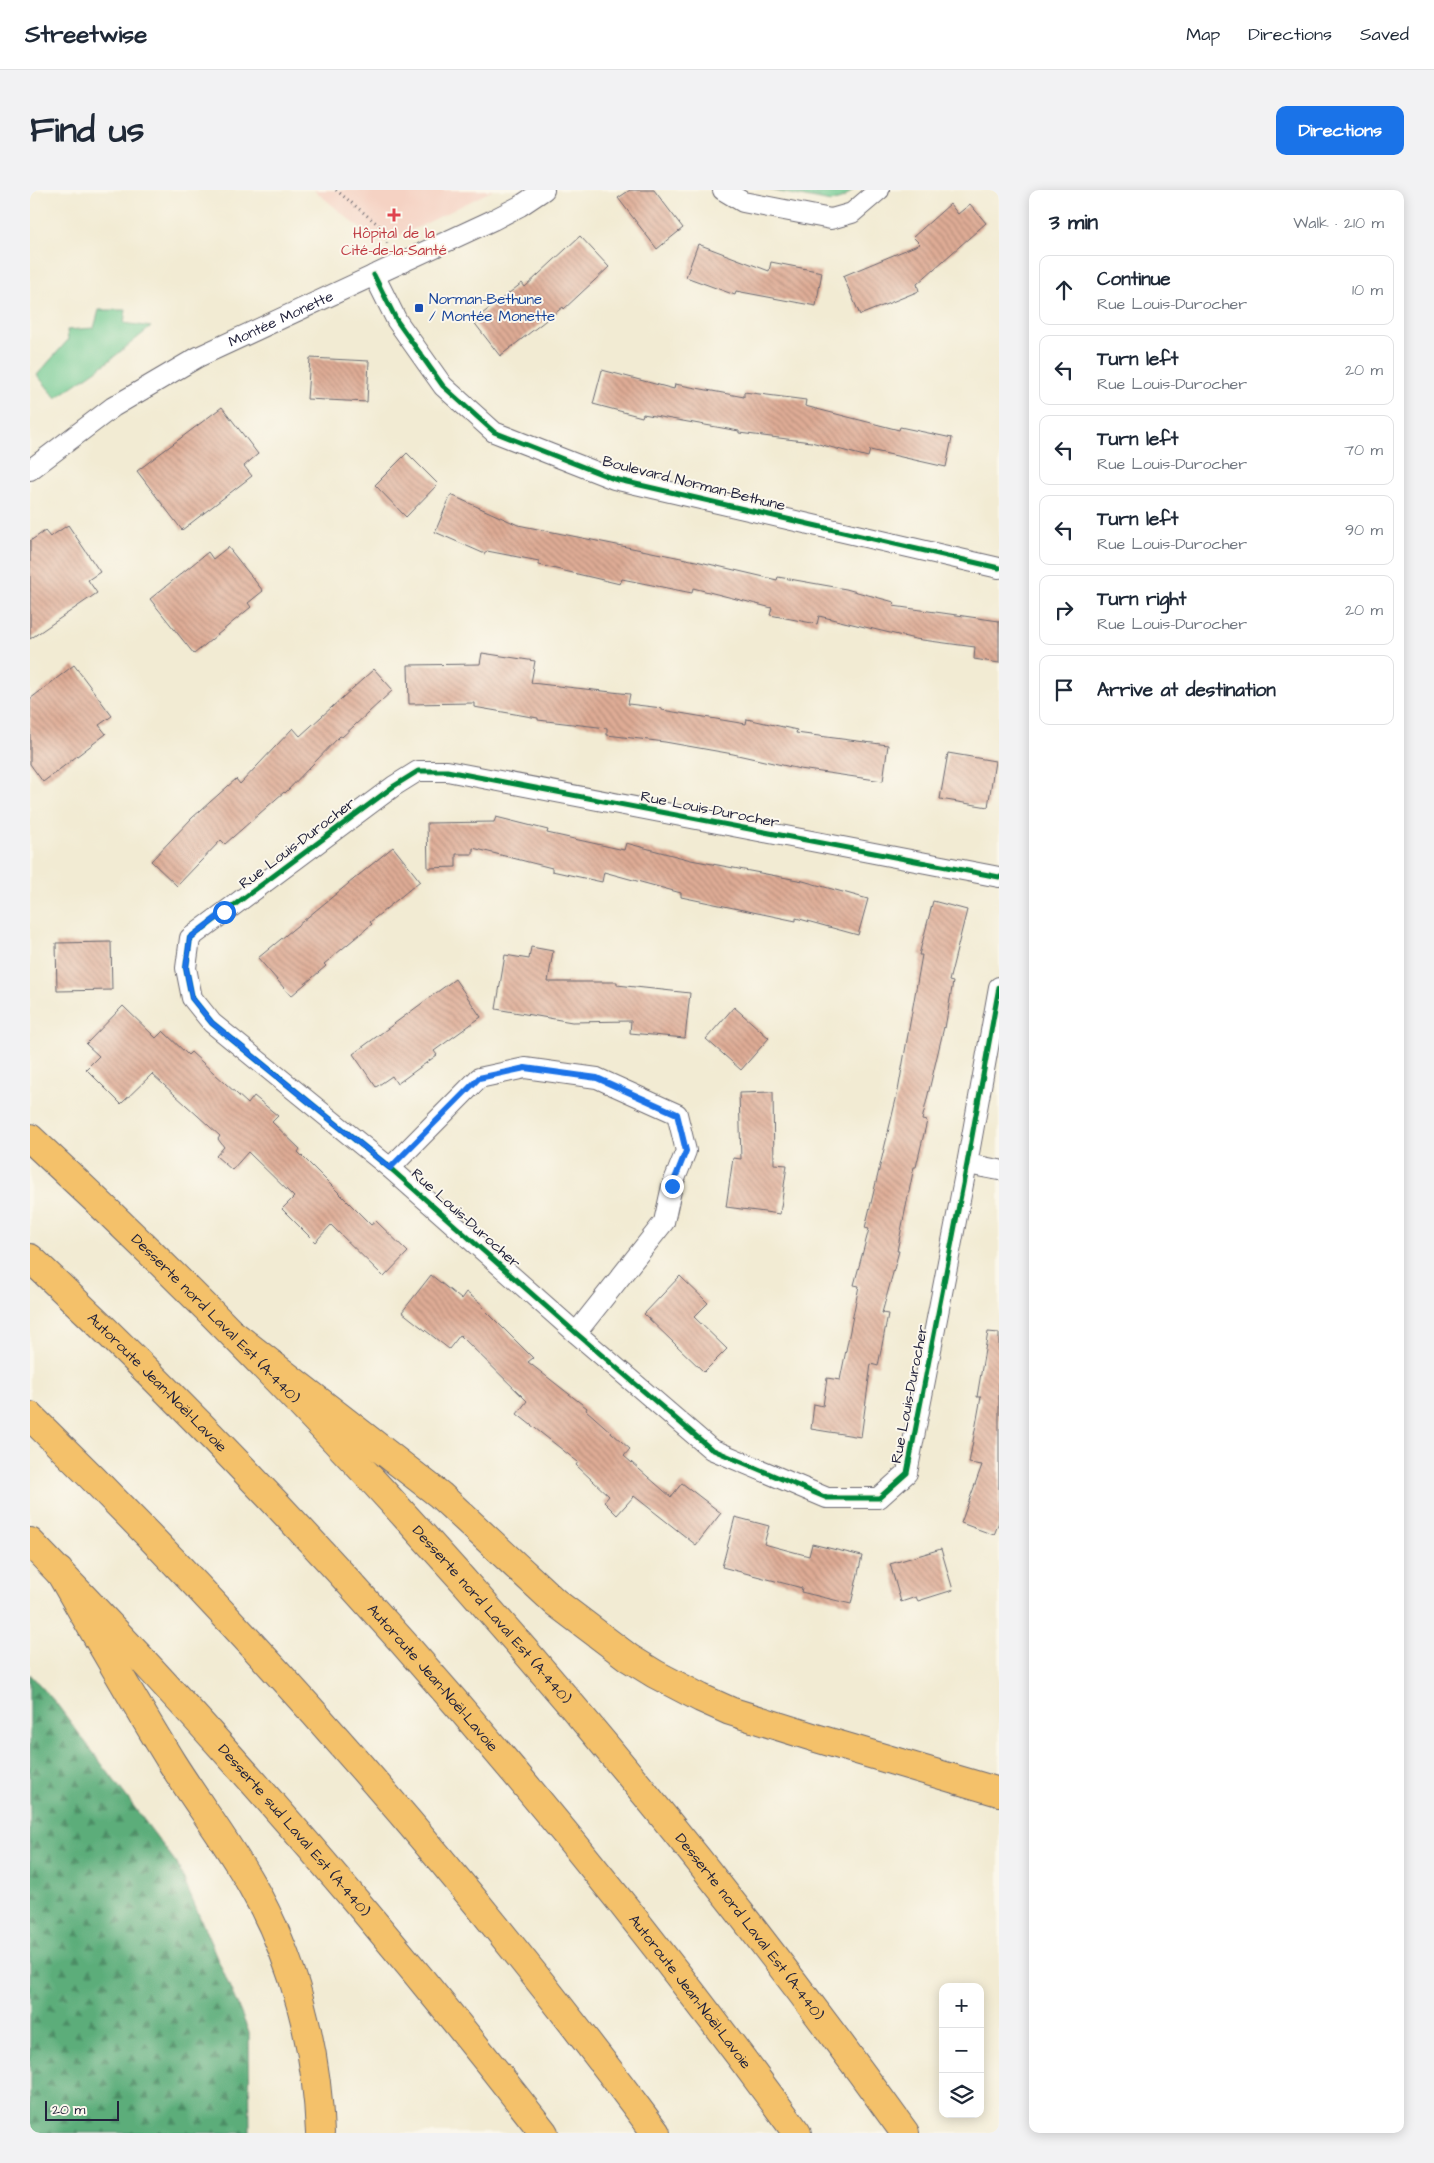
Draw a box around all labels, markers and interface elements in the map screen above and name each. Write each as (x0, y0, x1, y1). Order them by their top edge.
text: Streetwise (25, 18, 147, 52)
text: Map (1186, 22, 1220, 47)
text: Directions (1248, 22, 1332, 47)
text: Saved (1360, 22, 1409, 47)
text: Find us (30, 106, 144, 155)
button: Directions (1276, 106, 1404, 155)
marker: Hôpital de la Cité-de-la-Santé (387, 208, 401, 222)
text: 3 min (1049, 208, 1098, 237)
text: Walk · 210 m (1293, 212, 1384, 234)
place label: Hôpital de la Cité-de-la-Santé (341, 223, 447, 261)
text: Continue (1097, 266, 1171, 293)
icon: ahead (1050, 276, 1078, 304)
text: 10 m (1352, 279, 1383, 301)
street label: Montée Monette (225, 286, 337, 352)
place label: Norman-Bethune / Montée Monette (429, 289, 555, 327)
text: Rue Louis-Durocher (1097, 293, 1247, 315)
marker: Norman-Bethune / Montée Monette (413, 302, 425, 314)
text: Turn left (1097, 346, 1178, 373)
icon: left (1050, 356, 1078, 384)
text: 20 m (1345, 359, 1383, 381)
text: Rue Louis-Durocher (1097, 373, 1247, 395)
text: Turn left (1097, 426, 1178, 453)
icon: left (1050, 436, 1078, 464)
text: 70 m (1344, 439, 1383, 461)
street label: Boulevard Norman-Bethune (600, 451, 787, 516)
text: Rue Louis-Durocher (1097, 453, 1247, 475)
text: Turn left (1097, 506, 1178, 533)
icon: left (1050, 516, 1078, 544)
text: 90 m (1345, 519, 1383, 541)
text: Rue Louis-Durocher (1097, 533, 1247, 555)
text: Turn right (1097, 586, 1186, 613)
icon: right (1050, 596, 1078, 624)
text: 20 m (1345, 599, 1383, 621)
text: Rue Louis-Durocher (1097, 613, 1247, 635)
icon: arrive (1050, 676, 1078, 704)
text: Arrive at destination (1097, 677, 1276, 704)
street label: Rue Louis-Durocher (639, 786, 781, 833)
street label: Rue Louis-Durocher (235, 793, 360, 894)
route start (213, 901, 236, 924)
street label: Rue Louis-Durocher (406, 1163, 525, 1273)
route end (661, 1175, 684, 1198)
street label: Desserte nord Laval Est (A-440) (126, 1229, 305, 1408)
street label: Autoroute Jean-Noël-Lavoie (83, 1308, 232, 1457)
street label: Rue Louis-Durocher (886, 1323, 933, 1465)
street label: Desserte nord Laval Est (A-440) (407, 1521, 576, 1709)
street label: Autoroute Jean-Noël-Lavoie (362, 1599, 503, 1756)
street label: Desserte sud Laval Est (A-440) (213, 1739, 375, 1921)
street label: Desserte nord Laval Est (A-440) (670, 1829, 829, 2025)
street label: Autoroute Jean-Noël-Lavoie (624, 1910, 756, 2073)
map controls (939, 1983, 984, 2118)
button: + (939, 1983, 984, 2028)
button: − (939, 2028, 984, 2073)
button: layers (939, 2073, 984, 2118)
scale bar (45, 2098, 119, 2121)
text: 20 m (52, 2100, 85, 2120)

